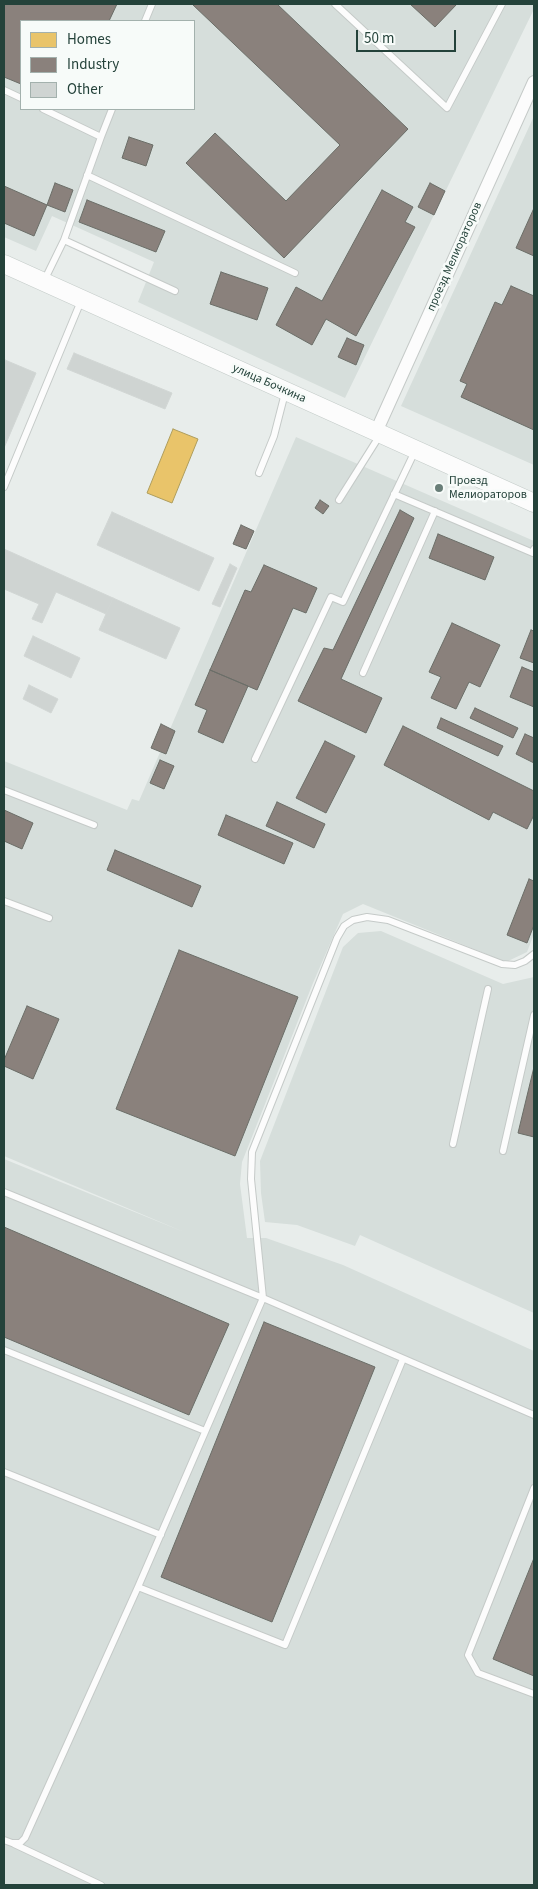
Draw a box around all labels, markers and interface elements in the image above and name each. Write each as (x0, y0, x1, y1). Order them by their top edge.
legend (20, 20, 195, 110)
scale bar (358, 20, 458, 52)
text: 50 m (364, 28, 394, 49)
text: Homes (67, 29, 111, 50)
text: Industry (67, 54, 119, 75)
text: Other (67, 79, 103, 100)
street label: проезд Мелиораторов (424, 200, 486, 314)
street label: улица Бочкина (230, 361, 308, 407)
place label: Проезд Мелиораторов (449, 474, 527, 502)
marker: Проезд Мелиораторов (433, 482, 445, 494)

